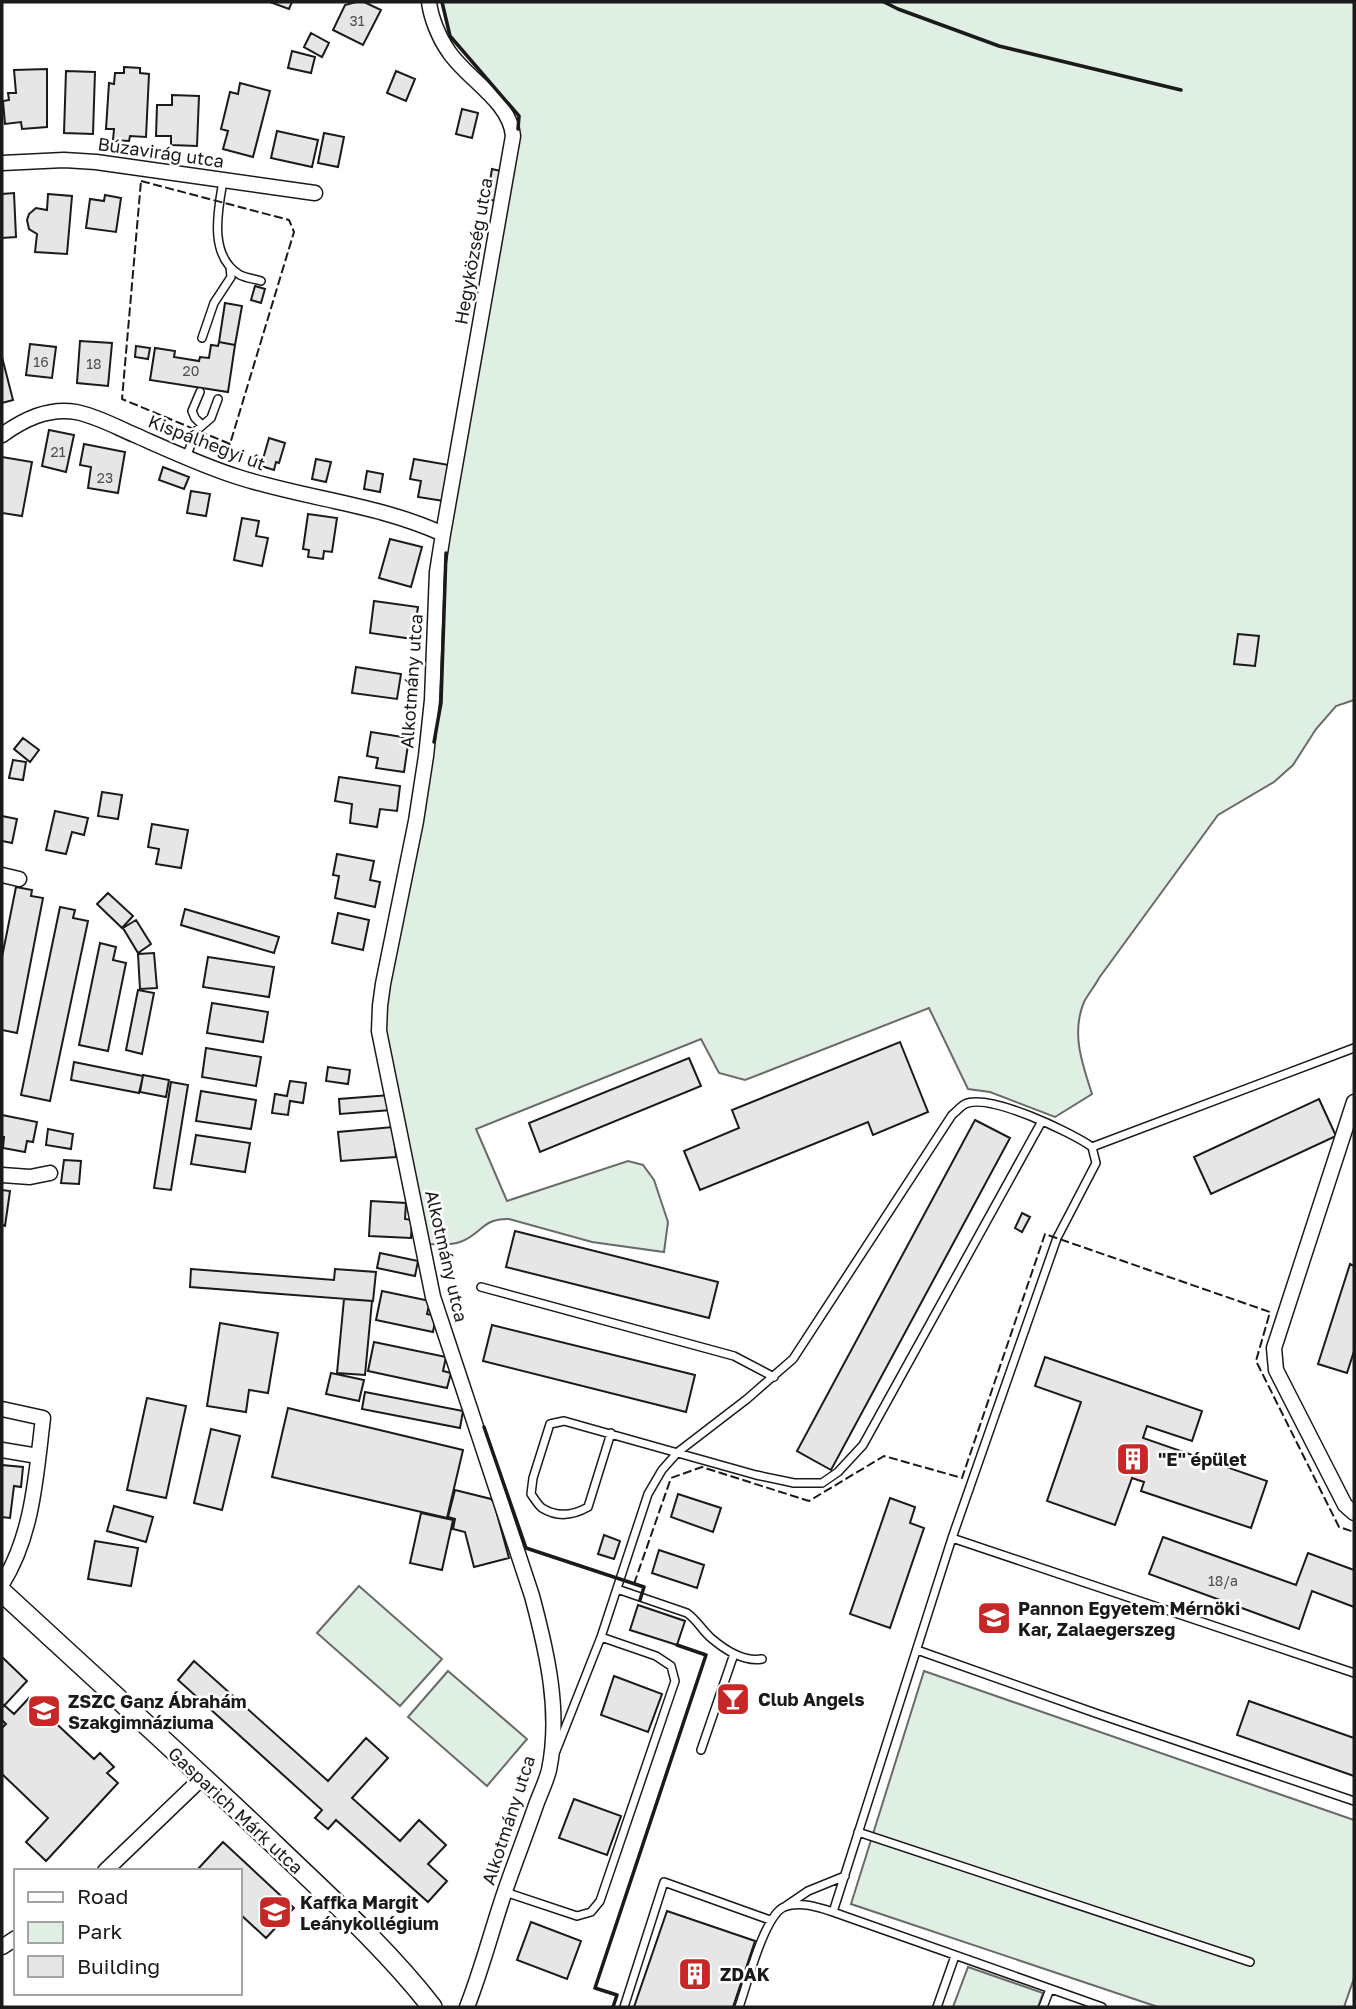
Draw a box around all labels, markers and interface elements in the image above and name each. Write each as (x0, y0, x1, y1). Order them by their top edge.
house number: 31 (350, 12, 365, 29)
street label: Búzavirág utca (96, 132, 226, 172)
street label: Hegyközség utca (449, 176, 497, 326)
house number: 16 (33, 353, 49, 370)
house number: 18 (86, 355, 102, 372)
house number: 20 (183, 362, 199, 379)
street label: Kispálhegyi út (145, 410, 269, 474)
house number: 21 (51, 443, 66, 460)
house number: 23 (97, 469, 113, 486)
street label: Alkotmány utca (395, 613, 427, 749)
street label: Alkotmány utca (421, 1188, 473, 1324)
building icon: "E" épület (1114, 1440, 1152, 1478)
place label: "E" épület (1158, 1448, 1247, 1470)
house number: 18/a (1208, 1572, 1238, 1589)
place label: Pannon Egyetem Mérnöki Kar, Zalaegerszeg (1018, 1597, 1240, 1640)
school or university icon: Pannon Egyetem Mérnöki Kar, Zalaegerszeg (975, 1599, 1013, 1637)
bar icon: Club Angels (714, 1680, 752, 1718)
place label: Club Angels (758, 1688, 865, 1710)
place label: ZSZC Ganz Ábrahám Szakgimnáziuma (68, 1690, 246, 1733)
school or university icon: ZSZC Ganz Ábrahám Szakgimnáziuma (25, 1692, 63, 1730)
street label: Gasparich Márk utca (164, 1742, 308, 1878)
street label: Alkotmány utca (477, 1753, 539, 1887)
legend (14, 1869, 242, 1995)
text: Road (77, 1883, 128, 1909)
place label: Kaffka Margit Leánykollégium (300, 1891, 439, 1934)
school or university icon: Kaffka Margit Leánykollégium (256, 1893, 294, 1931)
text: Park (77, 1918, 123, 1944)
text: Building (77, 1953, 160, 1979)
building icon: ZDAK (676, 1955, 714, 1993)
place label: ZDAK (720, 1963, 770, 1985)

